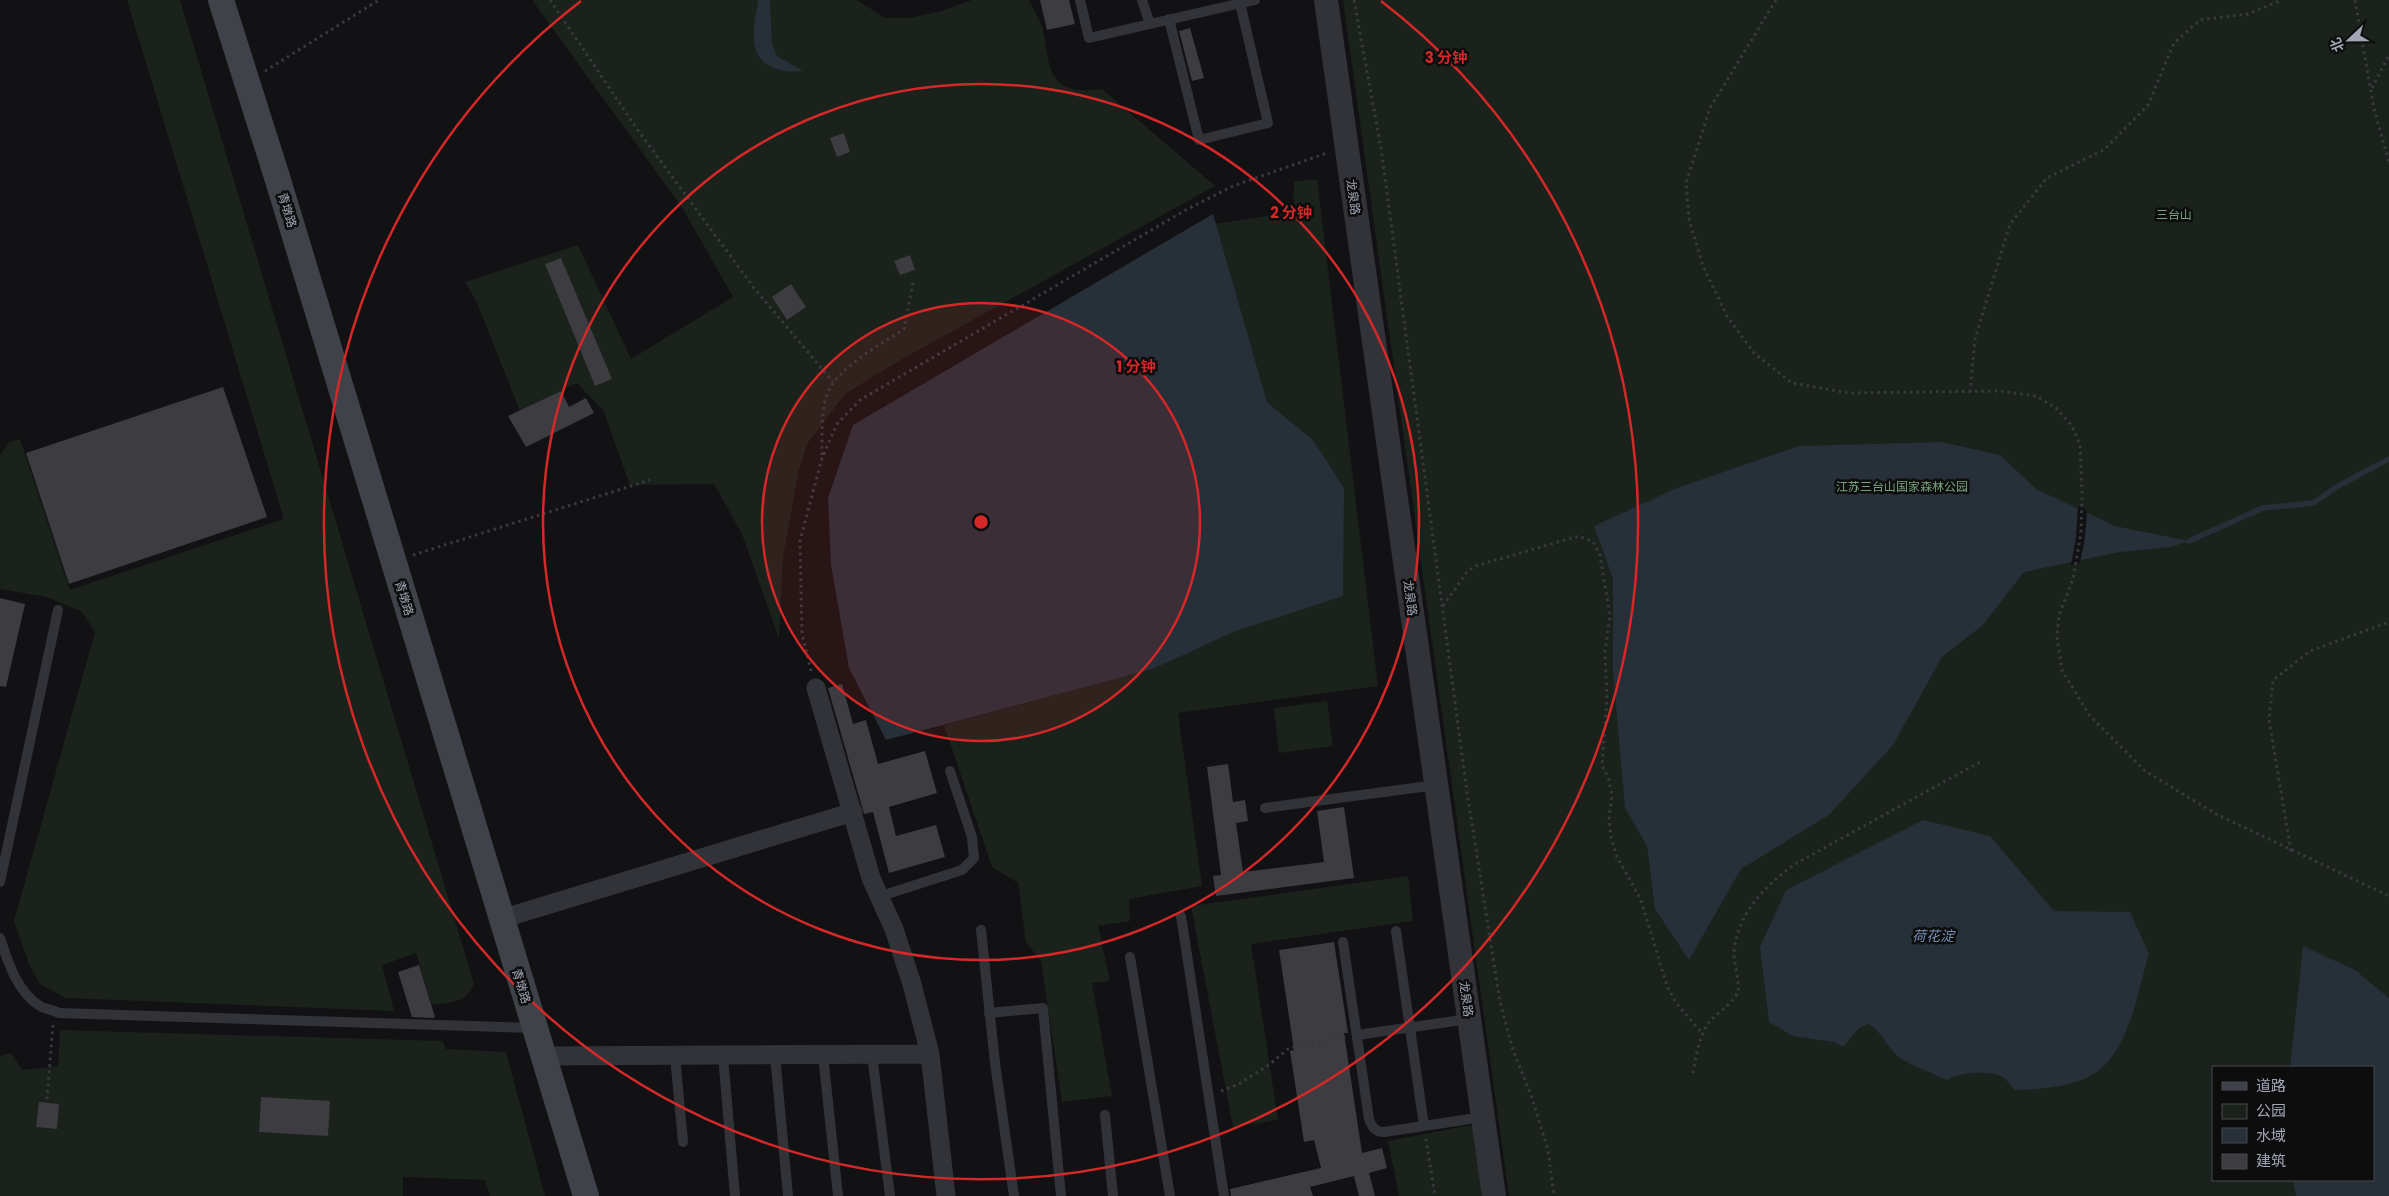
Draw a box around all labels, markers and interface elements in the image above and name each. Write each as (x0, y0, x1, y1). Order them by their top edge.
north arrow (2324, 15, 2374, 65)
text: 北 (2325, 35, 2349, 55)
text: 3 分钟 (1425, 47, 1467, 68)
street label: 龙泉路 (1343, 178, 1364, 216)
street label: 青墩路 (274, 190, 301, 230)
text: 2 分钟 (1270, 202, 1312, 223)
park label: 三台山 (2156, 206, 2192, 223)
text: 1 分钟 (1117, 356, 1155, 377)
park label: 江苏三台山国家森林公园 (1836, 478, 1968, 495)
centre of rings (972, 513, 990, 531)
street label: 青墩路 (391, 578, 418, 618)
street label: 龙泉路 (1400, 579, 1421, 617)
water label: 荷花淀 (1912, 926, 1956, 946)
street label: 青墩路 (508, 966, 535, 1006)
street label: 龙泉路 (1456, 980, 1477, 1018)
legend (2212, 1066, 2374, 1181)
text: 道路 (2256, 1075, 2286, 1096)
text: 公园 (2256, 1100, 2286, 1121)
text: 水域 (2256, 1125, 2286, 1146)
text: 建筑 (2256, 1150, 2286, 1171)

